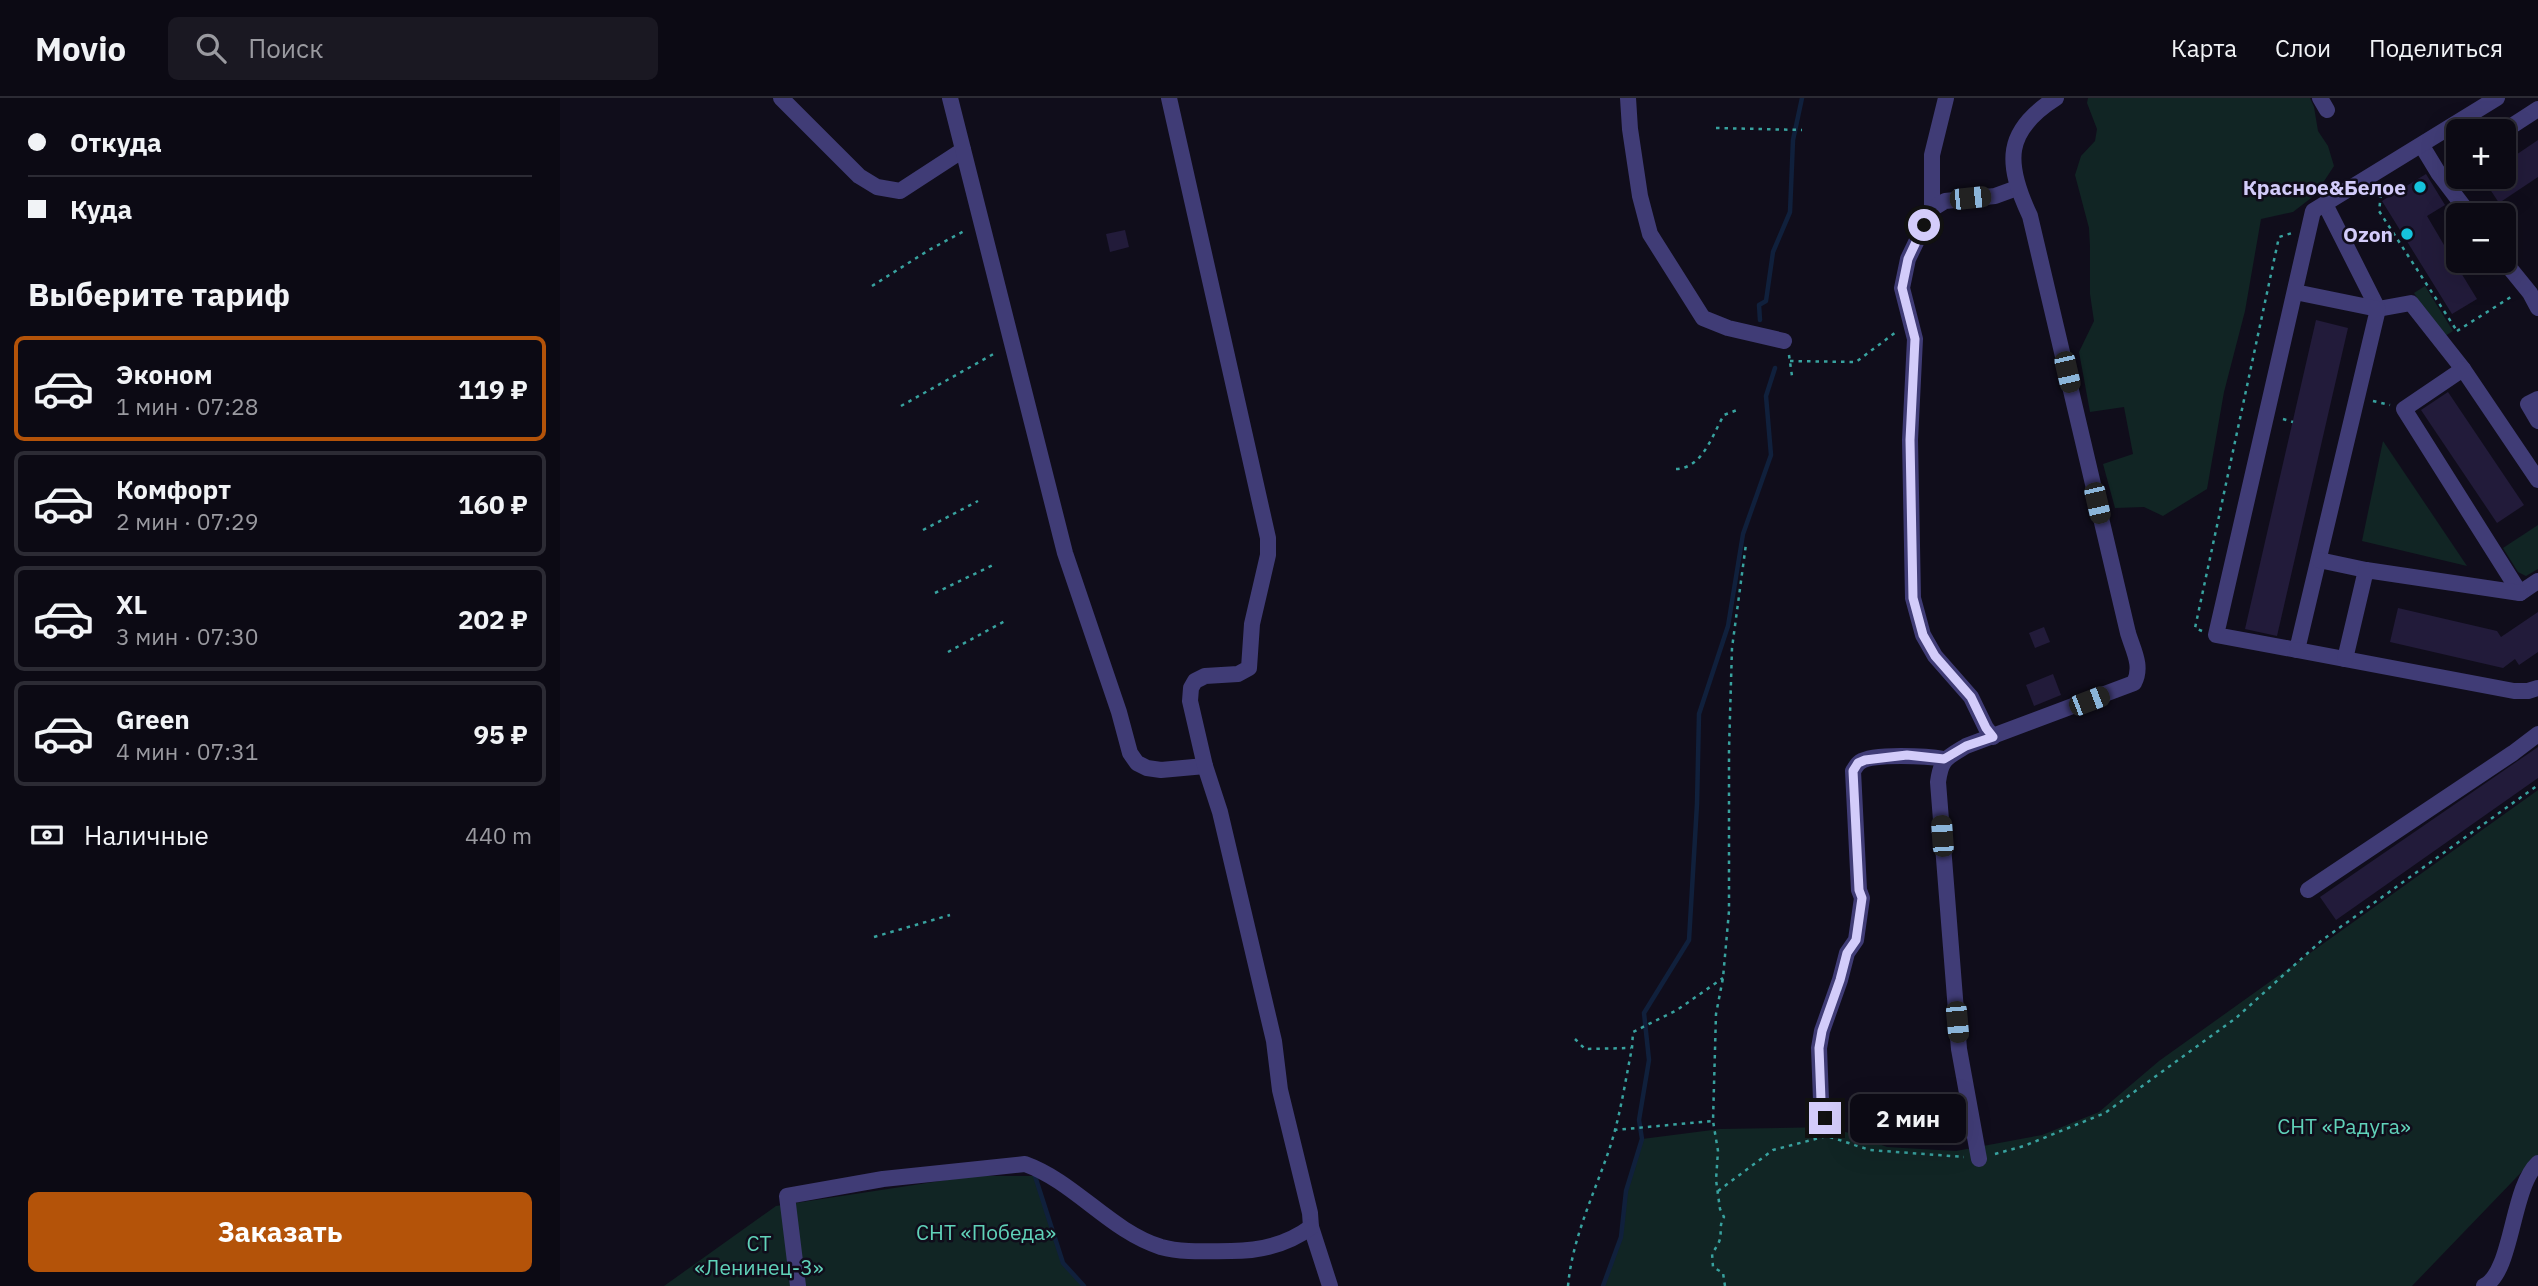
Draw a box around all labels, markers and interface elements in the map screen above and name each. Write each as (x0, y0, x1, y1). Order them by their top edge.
search box (168, 17, 658, 80)
text: Movio (35, 27, 126, 70)
icon: search (192, 29, 230, 67)
text: Поиск (248, 31, 323, 65)
text: Карта (2171, 32, 2237, 64)
text: Слои (2275, 32, 2331, 64)
text: Поделиться (2369, 32, 2503, 64)
map controls (2446, 119, 2516, 273)
button: + (2446, 119, 2516, 189)
text: Откуда (70, 125, 162, 159)
place label: Красное&Белое (2243, 173, 2406, 201)
marker: Красное&Белое (2412, 179, 2428, 195)
car (1949, 185, 1992, 211)
text: Куда (70, 192, 132, 226)
button: − (2446, 203, 2516, 273)
route start (1908, 209, 1940, 241)
place label: Ozon (2343, 220, 2393, 248)
marker: Ozon (2399, 226, 2415, 242)
text: Выберите тариф (28, 273, 290, 315)
car (2053, 349, 2082, 395)
icon: car (32, 357, 95, 420)
text: Эконом (116, 357, 213, 391)
text: 119 ₽ (458, 372, 528, 406)
text: 1 мин · 07:28 (116, 391, 259, 421)
icon: car (32, 472, 95, 535)
text: Комфорт (116, 472, 231, 506)
car (2083, 480, 2112, 526)
text: 160 ₽ (458, 487, 528, 521)
text: 2 мин · 07:29 (116, 506, 259, 536)
icon: car (32, 587, 95, 650)
text: XL (116, 587, 147, 621)
text: 202 ₽ (458, 602, 528, 636)
text: 3 мин · 07:30 (116, 621, 259, 651)
car (2066, 684, 2113, 718)
icon: car (32, 702, 95, 765)
text: Green (116, 702, 190, 736)
text: 95 ₽ (473, 717, 528, 751)
text: 4 мин · 07:31 (116, 736, 259, 766)
car (1931, 814, 1954, 858)
icon: cash (28, 816, 66, 854)
text: Наличные (84, 818, 209, 852)
text: 440 m (465, 820, 532, 850)
car (1945, 1000, 1970, 1044)
callout: 2 мин (1850, 1094, 1965, 1142)
route end (1809, 1102, 1841, 1134)
text: 2 мин (1876, 1103, 1940, 1133)
park label: СНТ «Радуга» (2277, 1112, 2411, 1140)
button: Заказать (28, 1192, 532, 1272)
park label: СНТ «Победа» (916, 1218, 1056, 1246)
park label: СТ «Ленинец-3» (694, 1229, 824, 1281)

